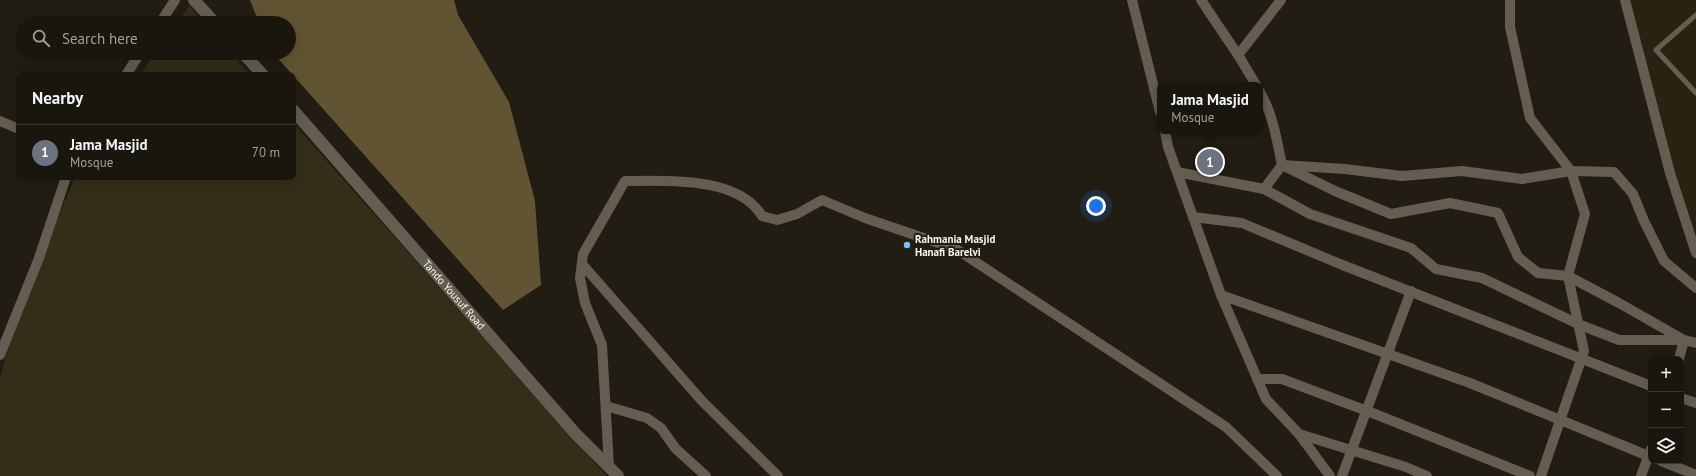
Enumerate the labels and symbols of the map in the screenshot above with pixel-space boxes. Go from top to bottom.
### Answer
pin: 1 [1197,147,1223,177]
your location [1086,196,1106,216]
place label: Rahmania Masjid Hanafi Barelvi [915,232,995,259]
marker: Rahmania Masjid Hanafi Barelvi [902,240,912,250]
street label: Tando Yousuf Road [420,257,488,332]

